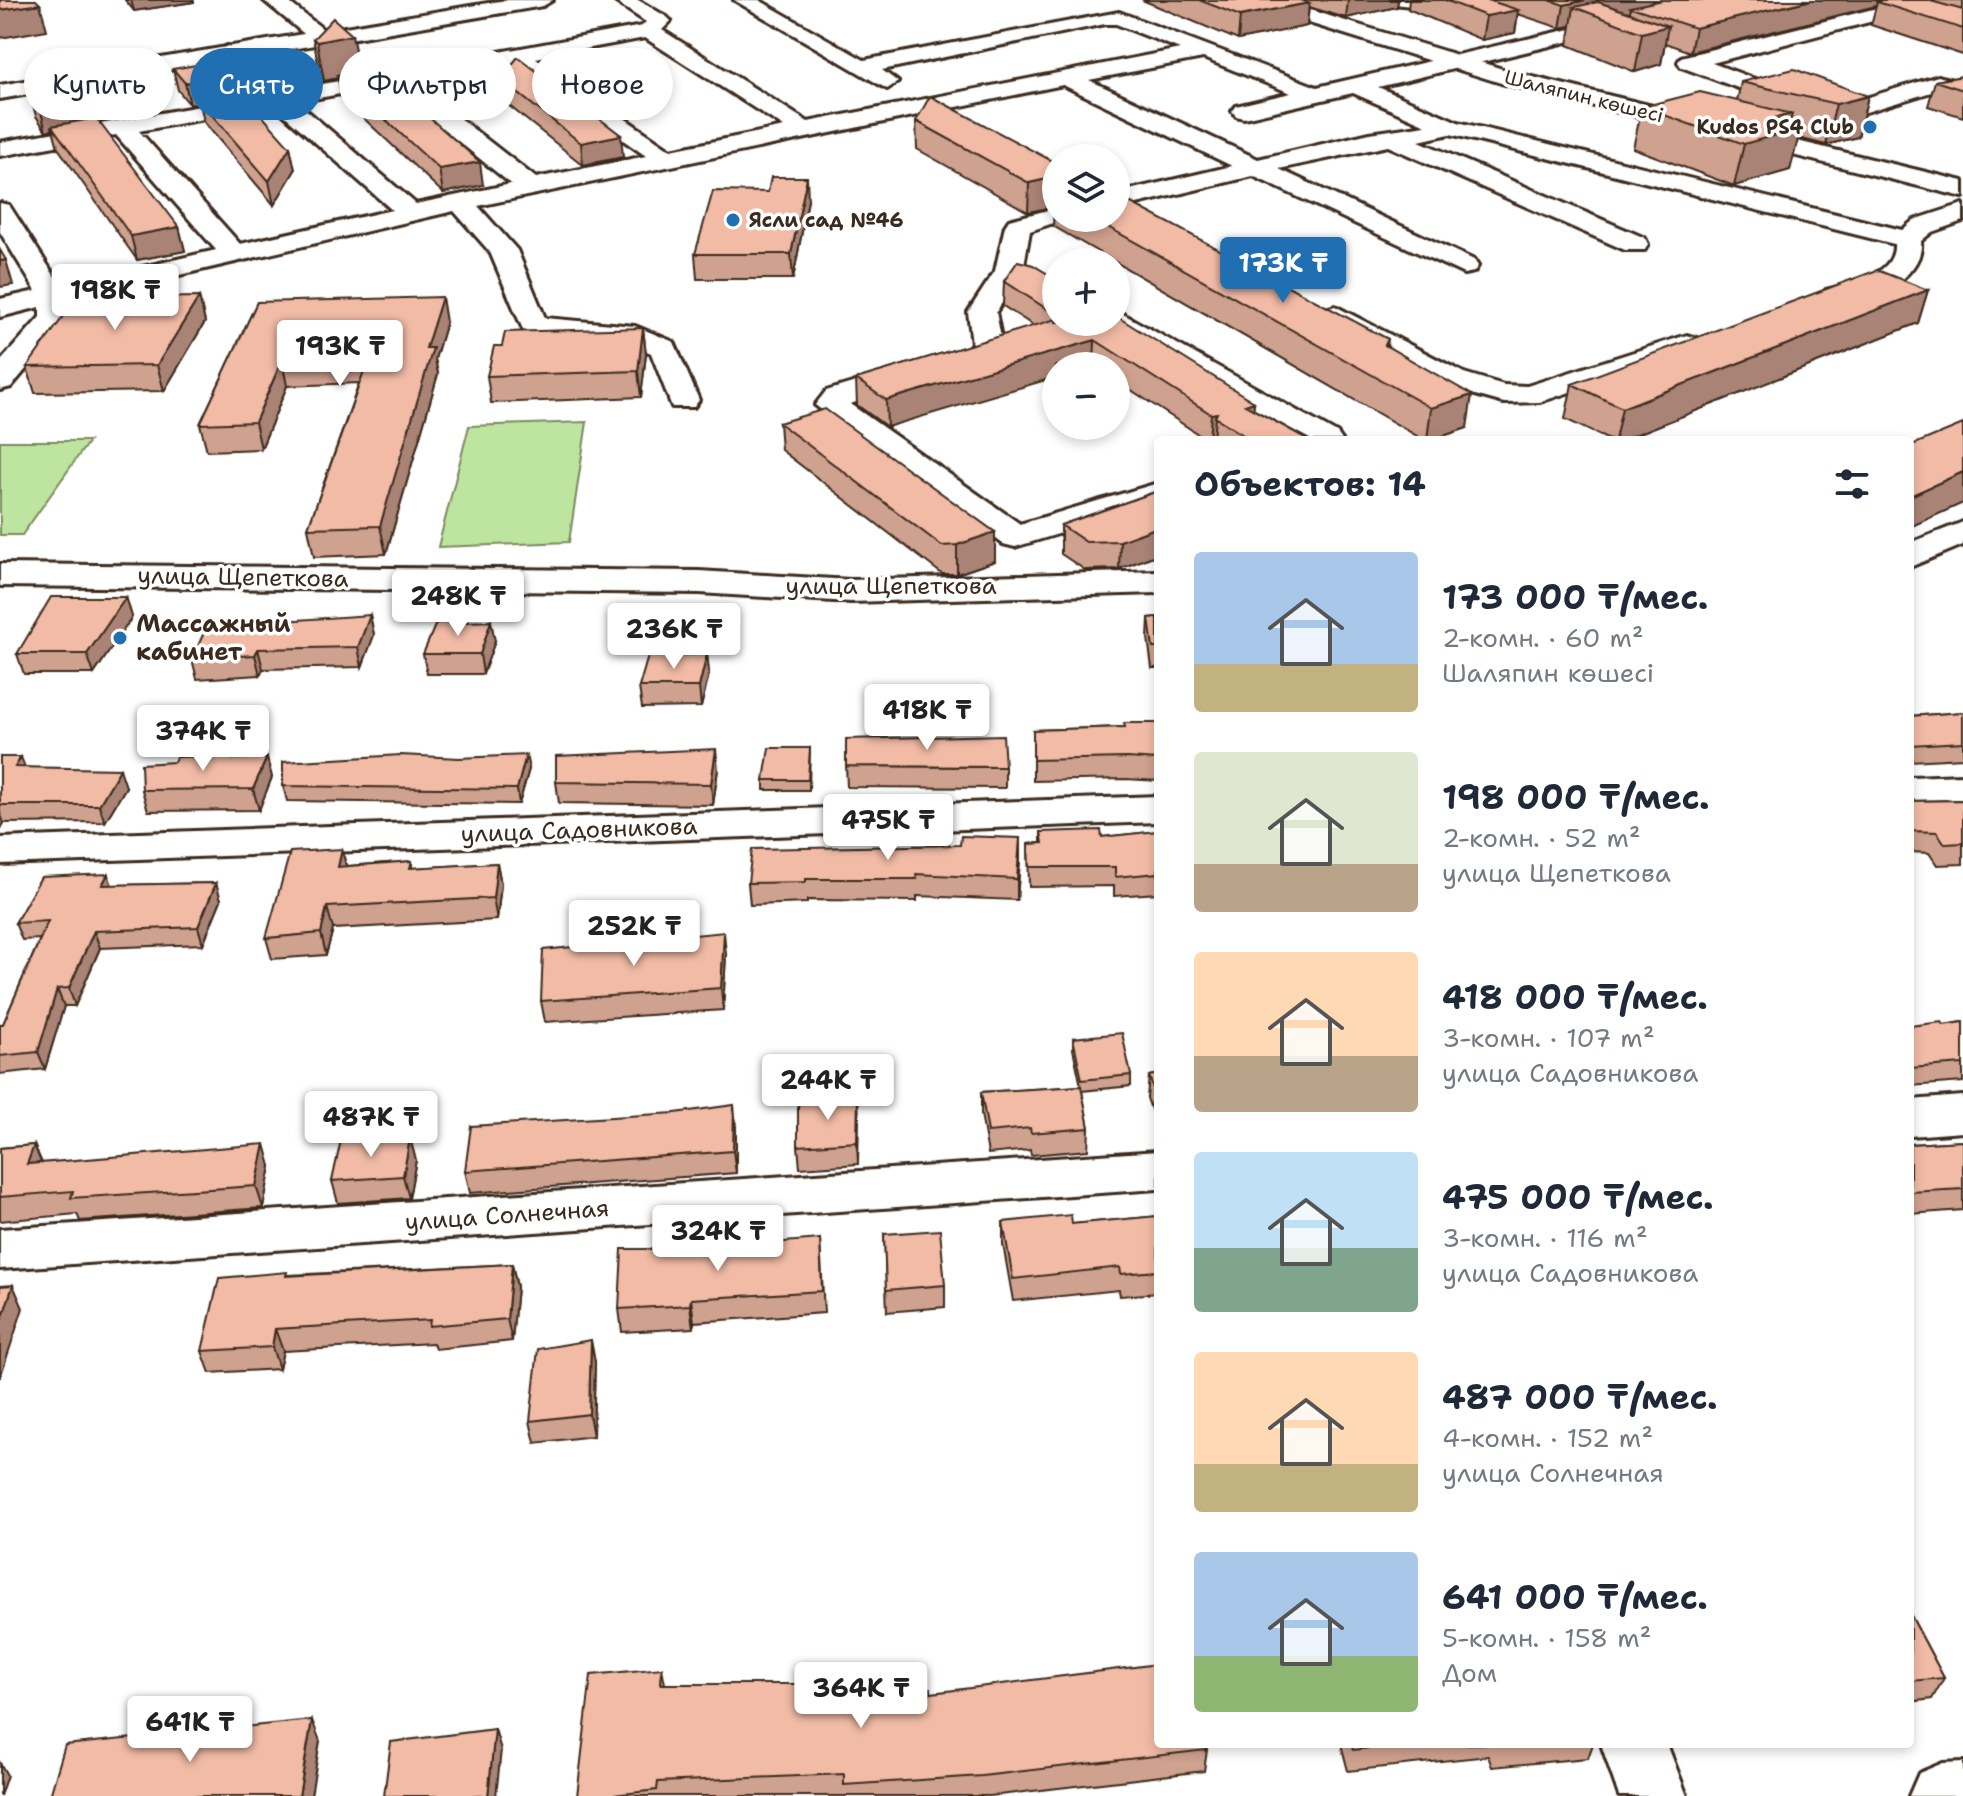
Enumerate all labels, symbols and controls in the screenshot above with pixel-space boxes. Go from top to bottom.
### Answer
chip: Купить [24,48,174,120]
chip: Снять [190,48,323,120]
chip: Фильтры [339,48,516,120]
chip: Новое [532,48,673,120]
street label: Шаляпин көшесі [1502,64,1666,128]
place label: Kudos PS4 Club [1696,114,1854,140]
marker: Kudos PS4 Club [1861,118,1879,136]
map controls [1042,144,1130,440]
button: layers [1042,144,1130,232]
place label: Ясли сад №46 [749,207,903,233]
marker: Ясли сад №46 [724,211,742,229]
pin: 173K ₸ [1218,237,1348,305]
text: 173K ₸ [1238,245,1328,280]
button: + [1042,248,1130,336]
pin: 198K ₸ [50,264,180,332]
text: 198K ₸ [70,272,160,307]
pin: 193K ₸ [275,320,405,388]
text: 193K ₸ [295,328,385,363]
button: − [1042,352,1130,440]
text: Объектов: 14 [1194,461,1426,507]
icon: filters [1830,462,1874,506]
street label: улица Щепеткова [137,559,349,595]
pin: 248K ₸ [393,570,523,638]
street label: улица Щепеткова [785,570,997,602]
text: 173 000 ₸/мес. [1442,574,1708,620]
text: 248K ₸ [410,578,506,613]
icon: home [1258,584,1354,680]
pin: 236K ₸ [609,603,739,671]
place label: Массажный кабинет [136,608,291,668]
text: 236K ₸ [625,611,723,646]
text: 2-комн. · 60 m² [1442,620,1644,655]
marker: Массажный кабинет [111,629,129,647]
text: Шаляпин көшесі [1442,655,1654,690]
pin: 418K ₸ [862,684,992,752]
text: 418K ₸ [882,692,972,727]
pin: 374K ₸ [138,705,268,773]
text: 374K ₸ [155,713,251,748]
text: 198 000 ₸/мес. [1442,774,1710,820]
icon: home [1258,784,1354,880]
pin: 475K ₸ [823,794,953,862]
text: 475K ₸ [841,802,935,837]
street label: улица Садовникова [460,810,698,850]
text: 2-комн. · 52 m² [1442,820,1641,855]
text: улица Щепеткова [1442,855,1671,890]
pin: 252K ₸ [569,900,699,968]
text: 252K ₸ [587,908,681,943]
text: 418 000 ₸/мес. [1442,974,1708,1020]
icon: home [1258,984,1354,1080]
text: 3-комн. · 107 m² [1442,1020,1655,1055]
pin: 244K ₸ [763,1054,893,1122]
text: улица Садовникова [1442,1055,1698,1090]
text: 244K ₸ [780,1062,876,1097]
pin: 487K ₸ [306,1091,436,1159]
text: 487K ₸ [323,1099,419,1134]
text: 475 000 ₸/мес. [1442,1174,1714,1220]
icon: home [1258,1184,1354,1280]
street label: улица Солнечная [404,1192,610,1238]
pin: 324K ₸ [653,1205,783,1273]
text: 324K ₸ [670,1213,766,1248]
text: 3-комн. · 116 m² [1442,1220,1648,1255]
text: улица Садовникова [1442,1255,1698,1290]
text: 487 000 ₸/мес. [1442,1374,1718,1420]
icon: home [1258,1384,1354,1480]
text: 4-комн. · 152 m² [1442,1420,1653,1455]
text: улица Солнечная [1442,1455,1664,1490]
text: 641 000 ₸/мес. [1442,1574,1708,1620]
icon: home [1258,1584,1354,1680]
text: 5-комн. · 158 m² [1442,1620,1652,1655]
text: Дом [1442,1655,1497,1690]
pin: 364K ₸ [796,1662,926,1730]
text: 364K ₸ [812,1670,910,1705]
pin: 641K ₸ [125,1696,255,1764]
text: 641K ₸ [145,1704,235,1739]

